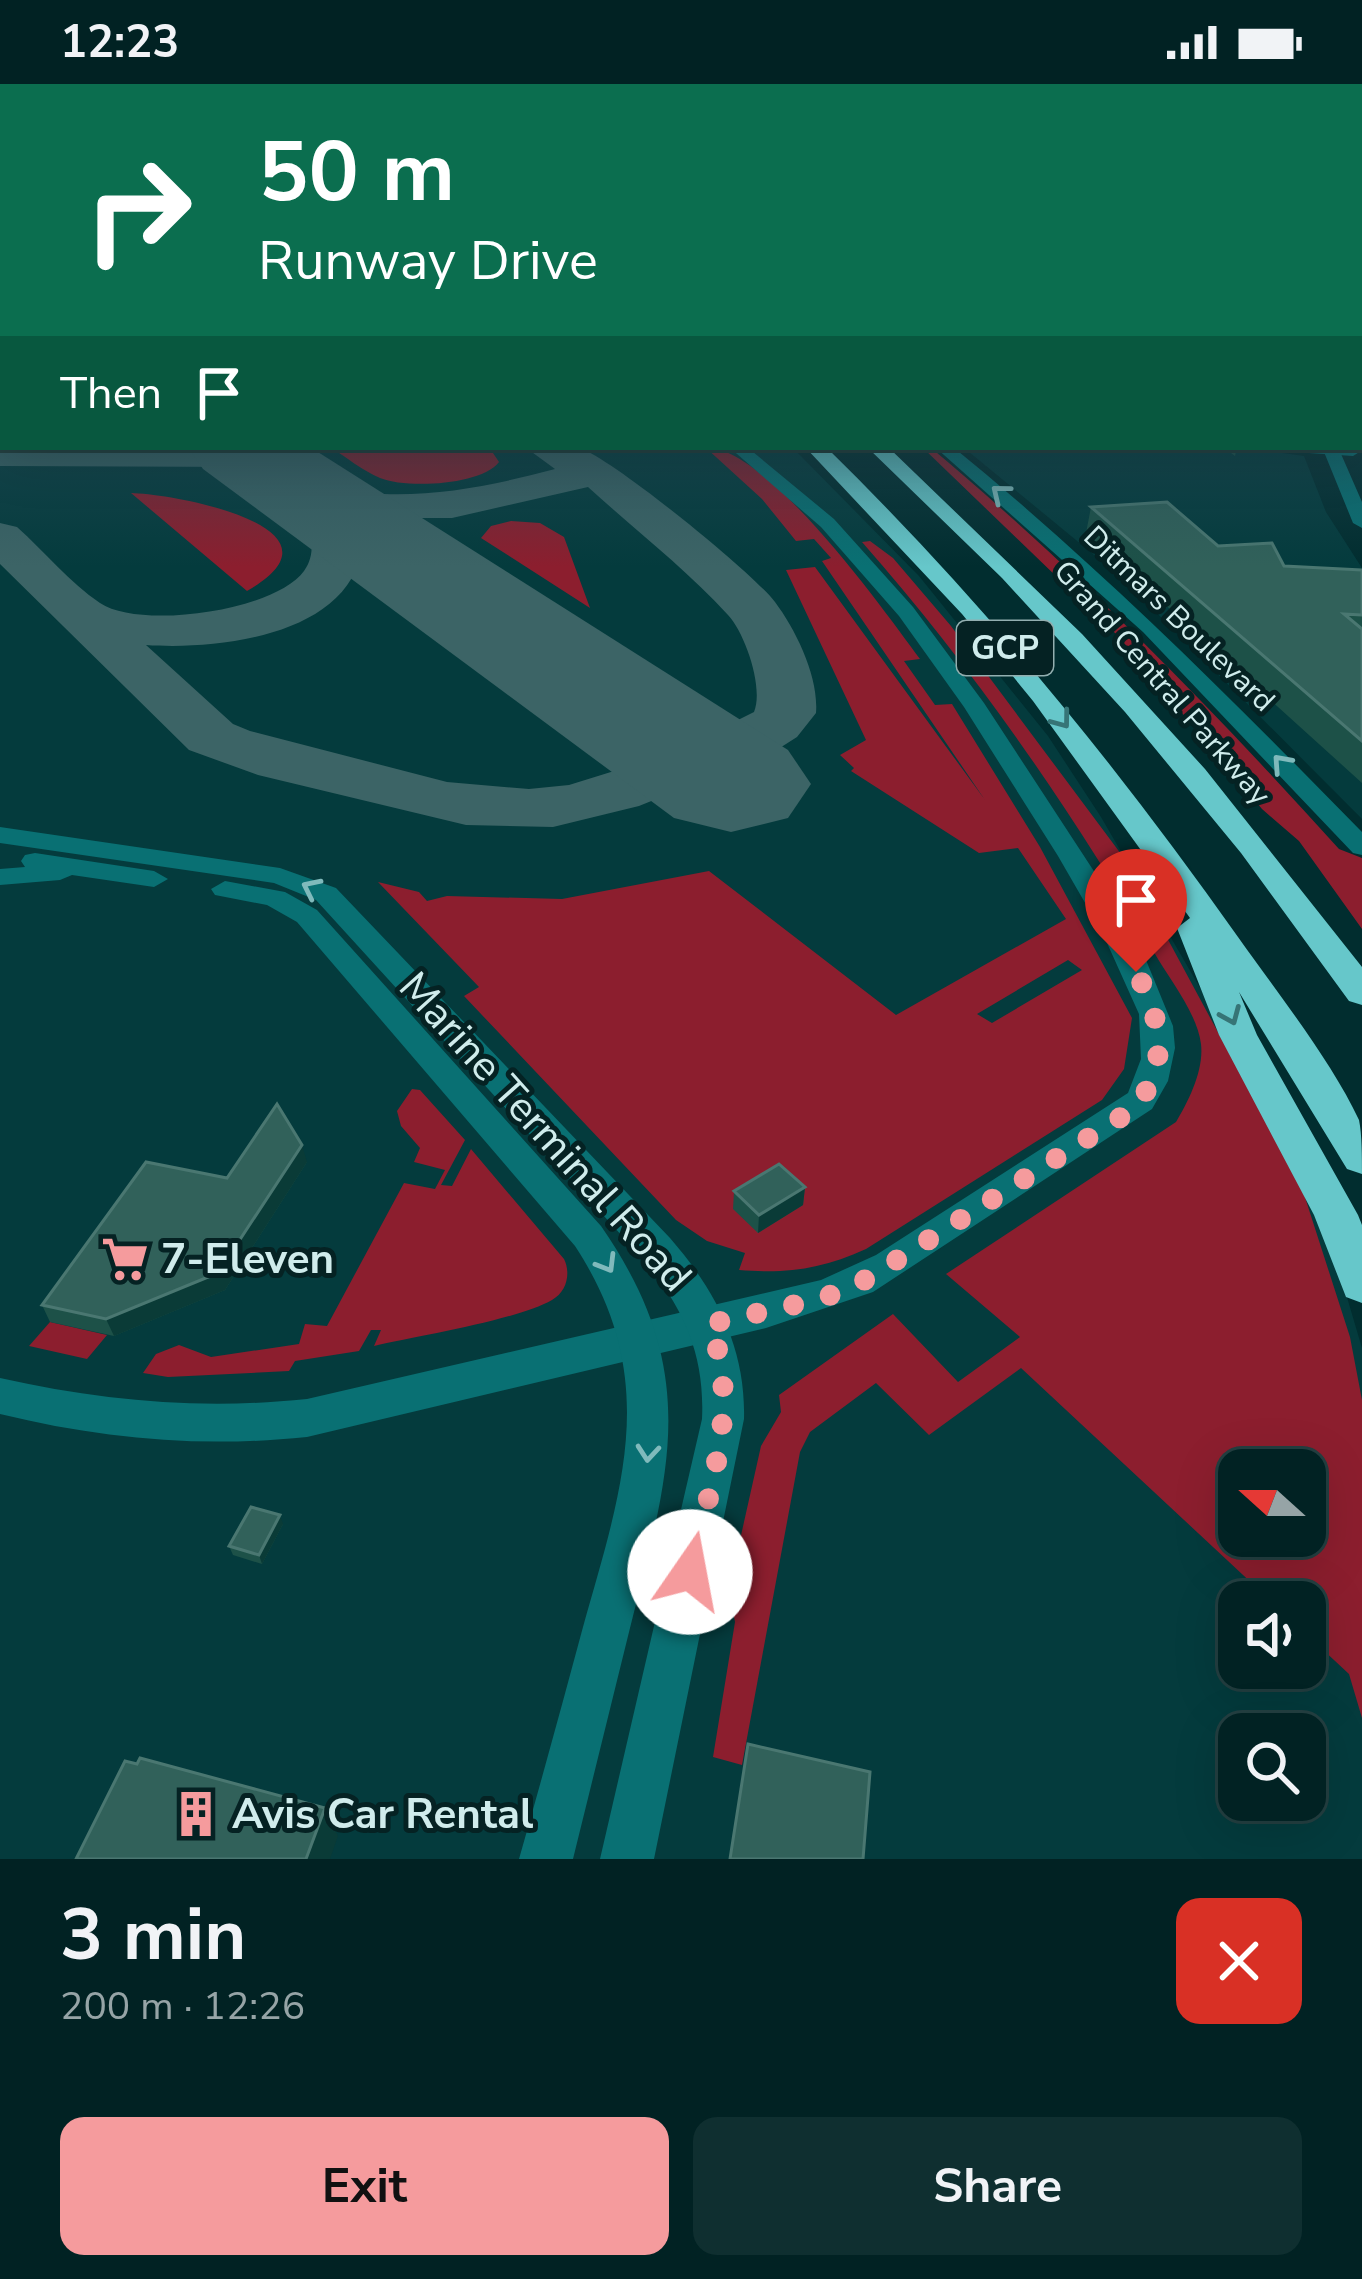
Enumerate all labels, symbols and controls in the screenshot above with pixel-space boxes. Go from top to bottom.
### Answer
text: 12:23 [60,12,179,73]
text: 50 m [258,115,455,230]
icon: right [60,132,216,288]
text: Runway Drive [258,224,598,298]
icon: arrive [186,360,252,426]
text: Then [60,363,162,424]
one-way arrow [992,486,1014,507]
street label: Ditmars Boulevard [1074,517,1284,721]
street label: Grand Central Parkway [1044,552,1280,815]
road number: GCP [957,621,1053,675]
one-way arrow [1048,706,1069,728]
one-way arrow [1274,755,1295,777]
pin [1085,849,1187,972]
icon: arrive [1103,867,1169,933]
one-way arrow [302,880,324,903]
street label: Marine Terminal Road [386,960,704,1304]
one-way arrow [1217,1005,1241,1026]
place label: 7-Eleven [161,1231,334,1288]
supermarket icon: 7-Eleven [100,1234,150,1284]
one-way arrow [592,1251,615,1273]
one-way arrow [636,1444,661,1463]
north arrow [1218,1449,1326,1557]
map controls [1218,1449,1326,1821]
position arrow [627,1509,753,1635]
button: sound [1218,1581,1326,1689]
button: search [1218,1713,1326,1821]
place label: Avis Car Rental [232,1786,533,1843]
building icon: Avis Car Rental [171,1789,221,1839]
text: 3 min [60,1886,246,1984]
button: close [1176,1898,1302,2024]
text: 200 m · 12:26 [60,1980,305,2033]
button: Exit [60,2117,669,2255]
button: Share [693,2117,1302,2255]

